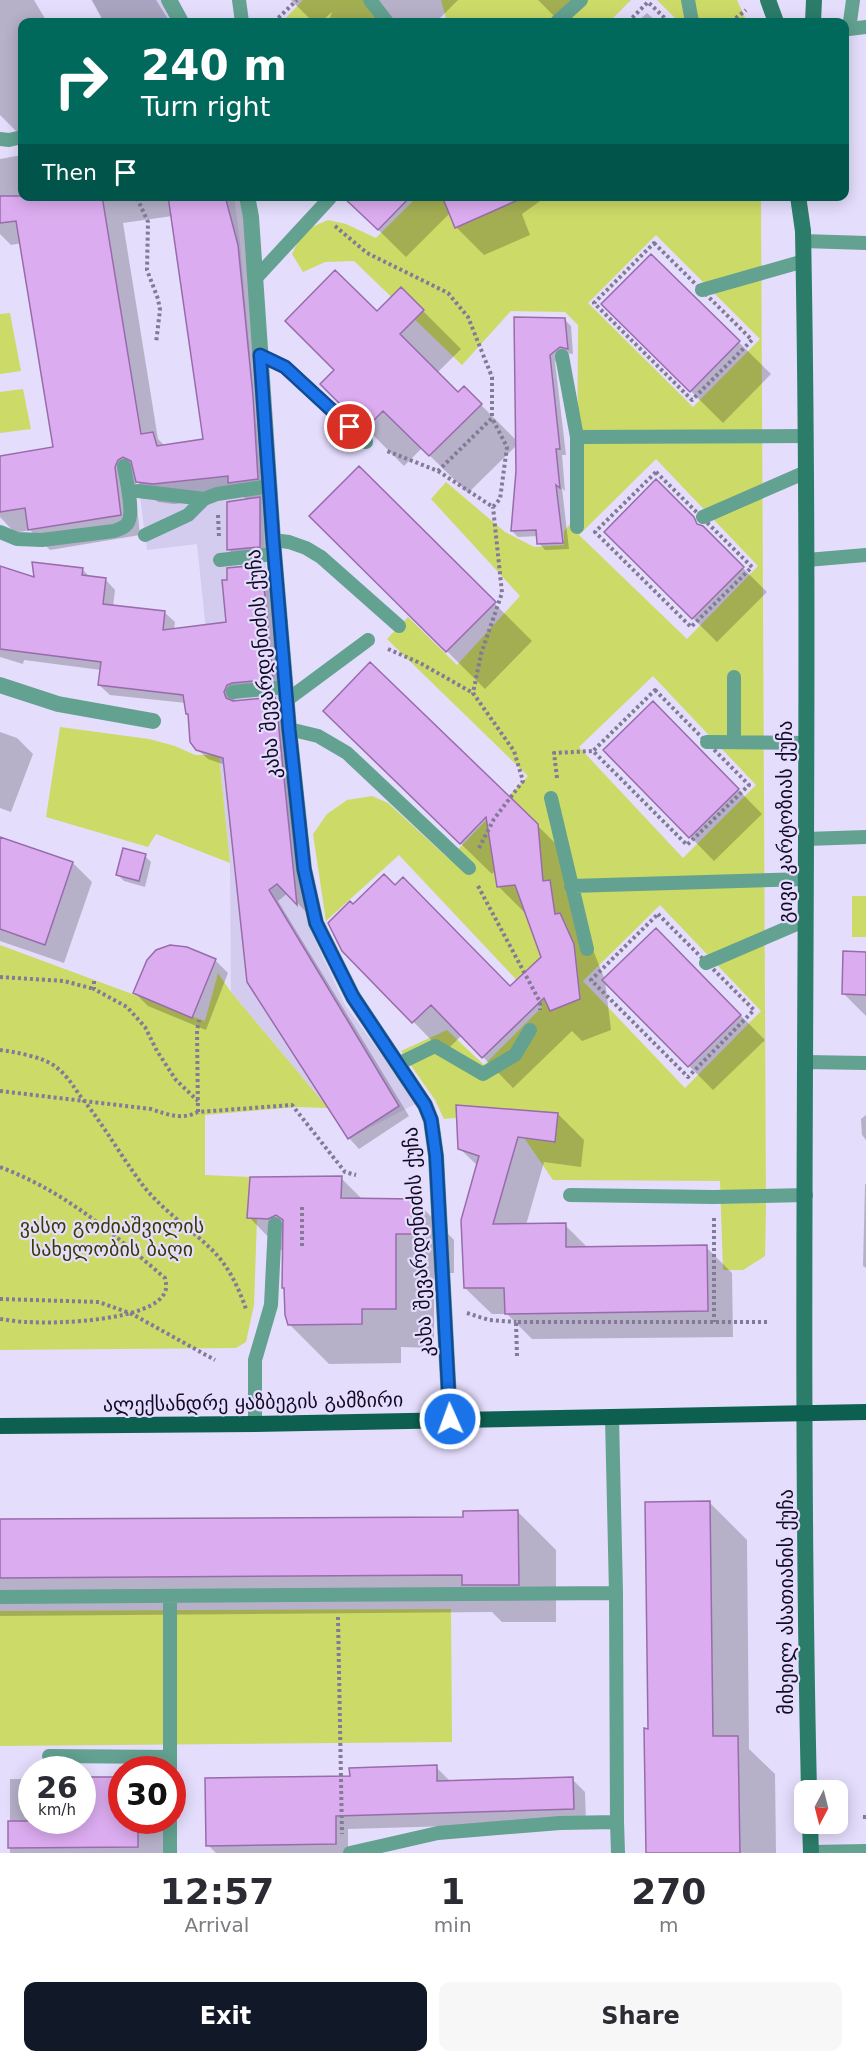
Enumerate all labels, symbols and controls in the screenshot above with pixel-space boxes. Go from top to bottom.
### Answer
text: 240 m [141,41,287,90]
icon: right [42,42,120,120]
text: Turn right [141,91,270,122]
icon: arrive [109,156,142,189]
text: Then [42,160,97,185]
pin [324,401,375,452]
icon: arrive [333,410,366,443]
street label: კახა შევარდენიძის ქუჩა [241,548,285,780]
street label: გივი კარტოზიას ქუჩა [773,721,797,923]
street label: კახა შევარდენიძის ქუჩა [398,1126,438,1358]
park label: ვასო გოძიაშვილის სახელობის ბაღი [20,1214,204,1261]
street label: ალექსანდრე ყაზბეგის გამზირი [103,1387,403,1417]
position arrow [418,1387,482,1451]
street label: მიხეილ ასათიანის ქუჩა [774,1489,798,1715]
speed limit sign: 30 [108,1756,186,1834]
text: 26 [36,1770,78,1805]
north arrow [794,1780,848,1834]
map controls [794,1780,848,1834]
text: km/h [38,1801,76,1819]
text: 12:57 [160,1871,274,1912]
text: 1 [440,1871,465,1912]
text: 270 [631,1871,706,1912]
text: Arrival [184,1913,249,1937]
text: min [434,1913,472,1937]
text: m [659,1913,679,1937]
button: Exit [24,1982,427,2051]
button: Share [439,1982,842,2051]

